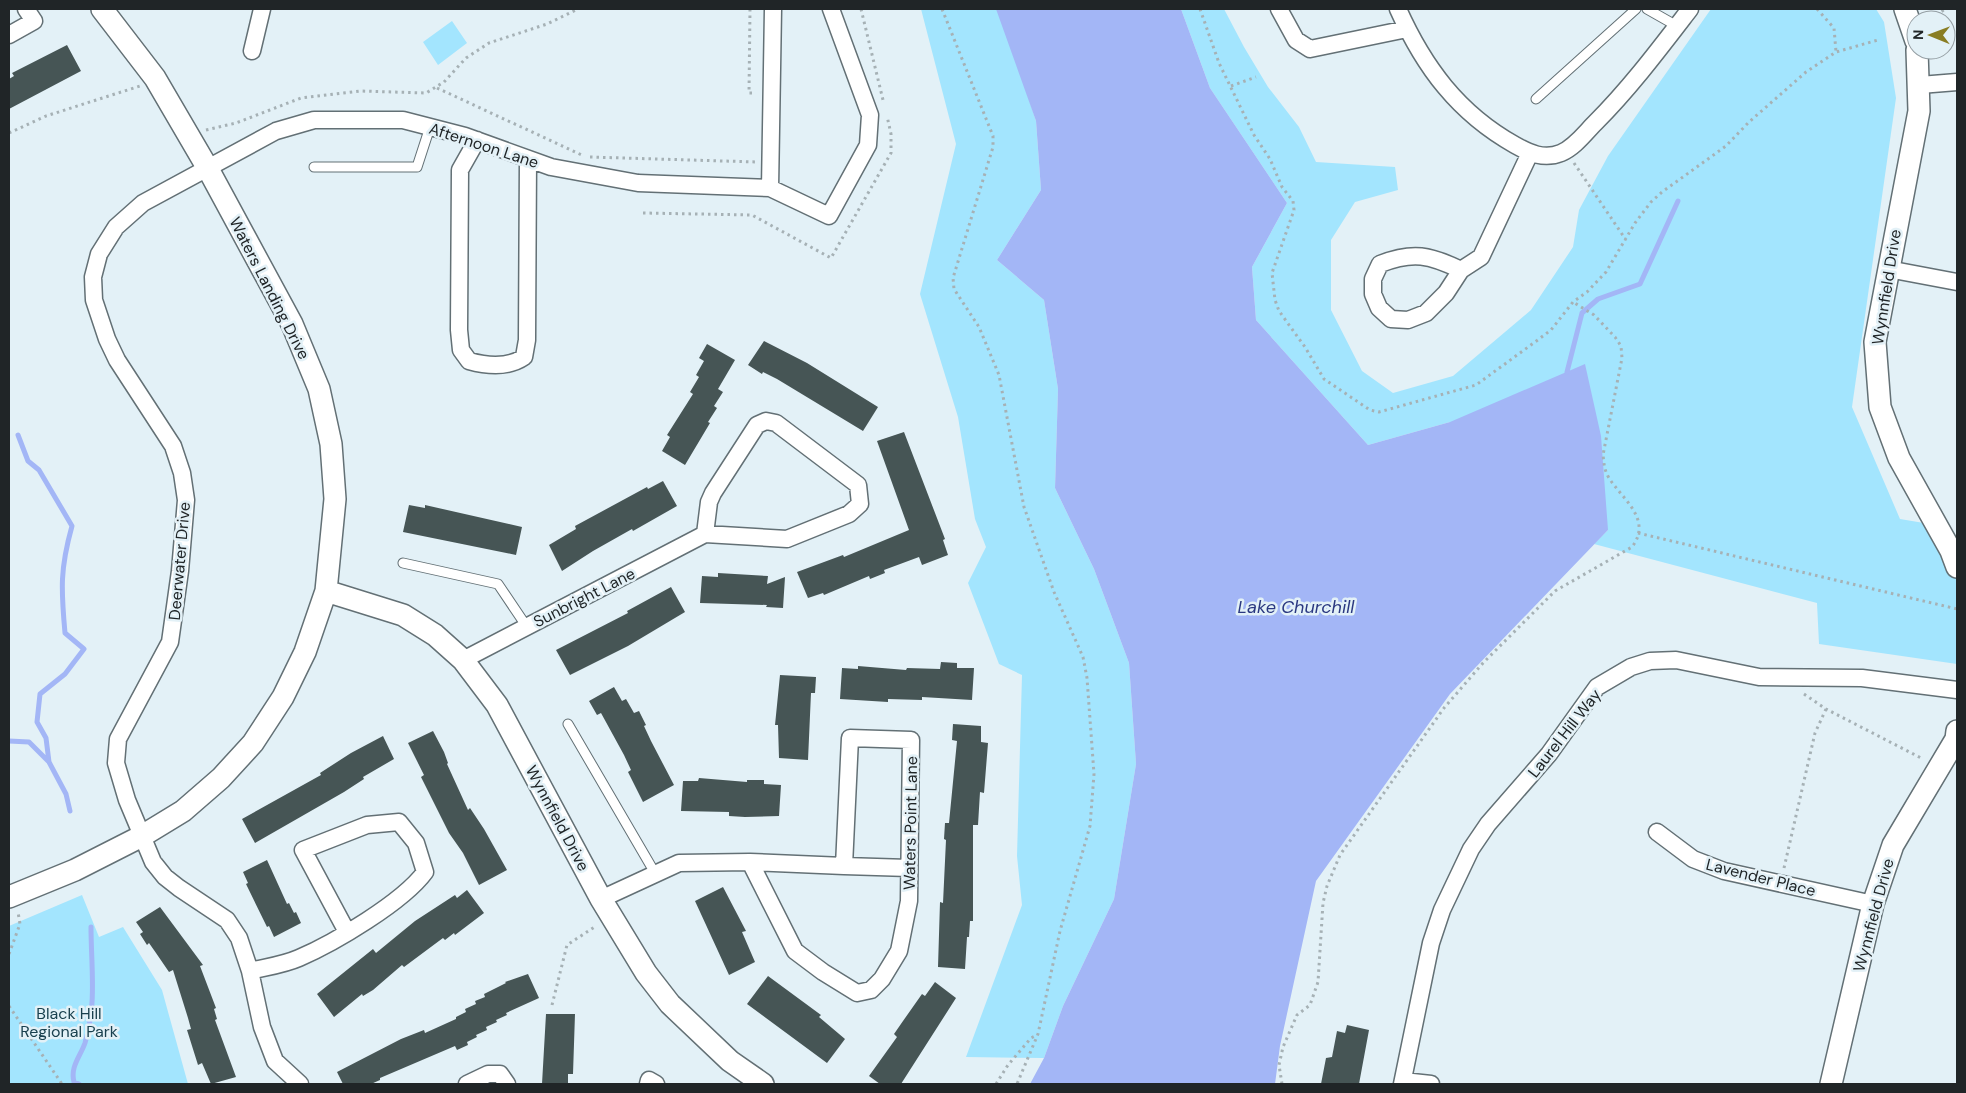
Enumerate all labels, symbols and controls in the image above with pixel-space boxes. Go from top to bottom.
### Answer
north arrow [1906,10,1956,60]
text: N [1909,30,1927,40]
street label: Afternoon Lane [426,118,541,173]
street label: Waters Landing Drive [225,214,315,363]
street label: Wynnfield Drive [1867,228,1906,346]
street label: Deerwater Drive [164,501,195,621]
street label: Sunbright Lane [530,563,639,632]
water label: Lake Churchill [1238,595,1355,619]
street label: Laurel Hill Way [1523,685,1606,782]
street label: Waters Point Lane [899,756,922,890]
street label: Wynnfield Drive [521,762,594,875]
street label: Lavender Place [1704,854,1818,901]
street label: Wynnfield Drive [1848,856,1899,974]
park label: Black Hill Regional Park [20,1003,118,1042]

